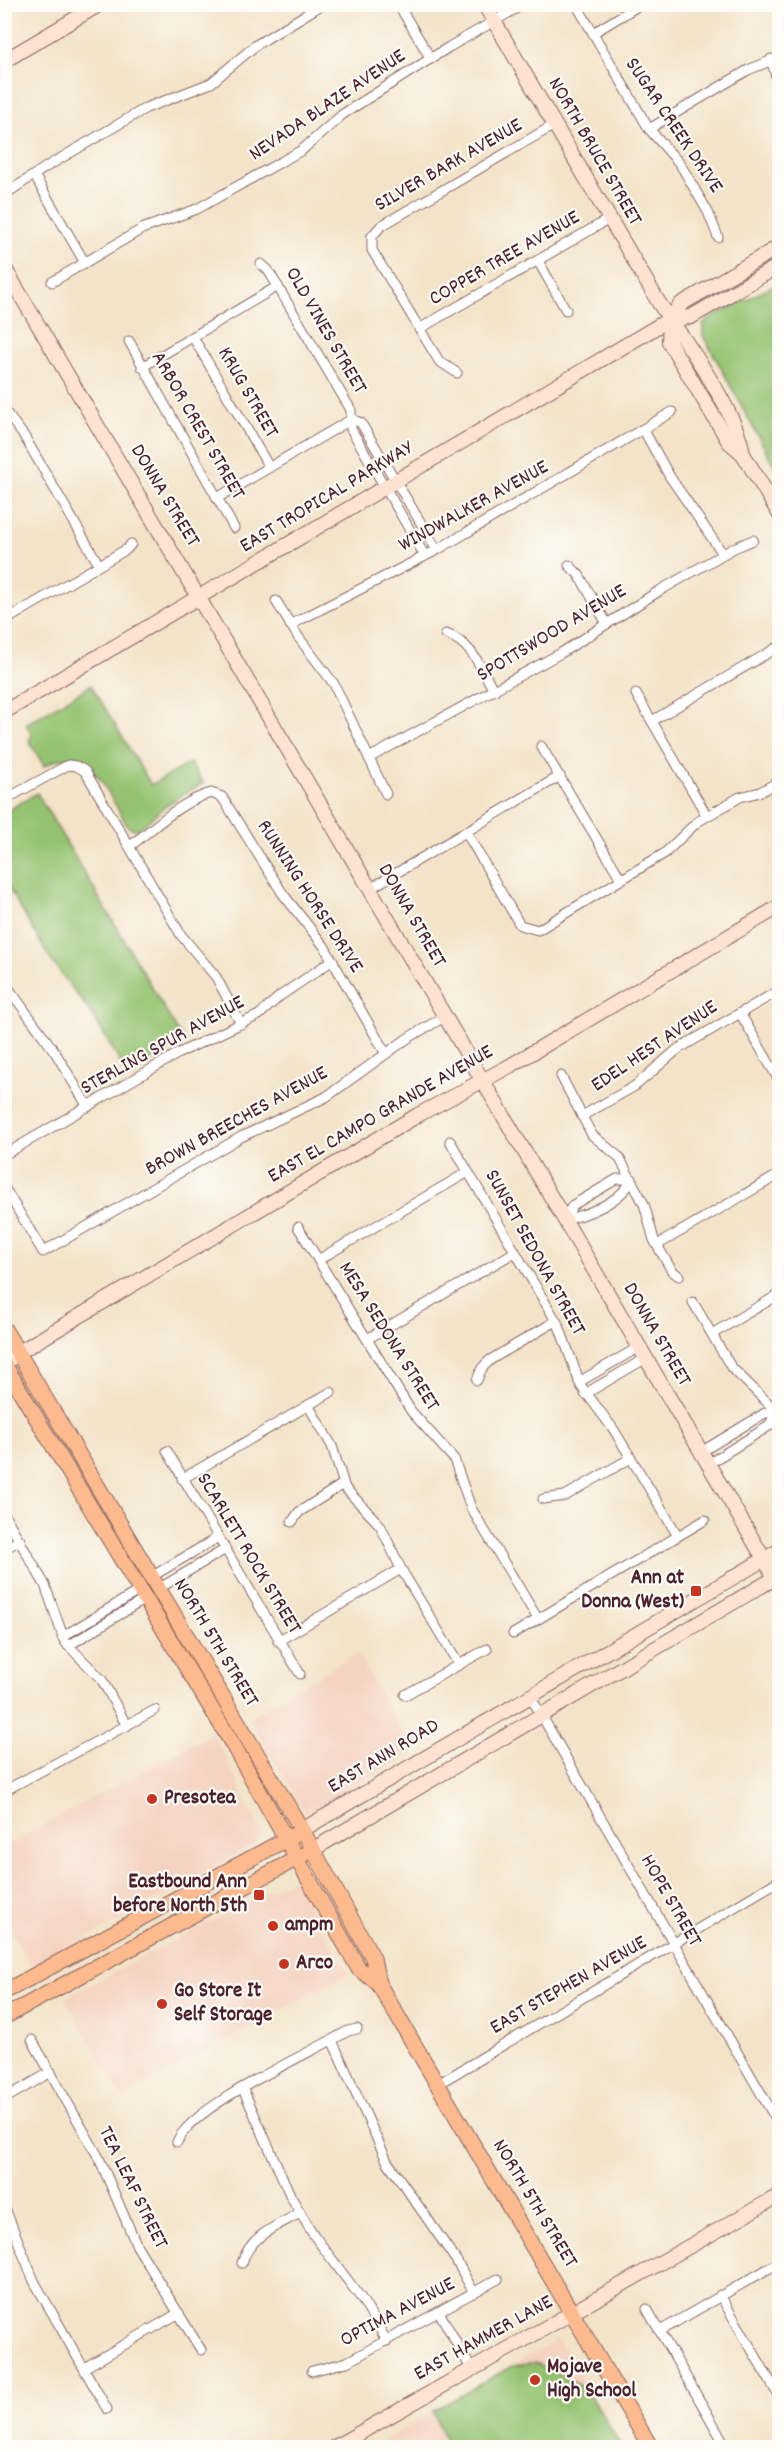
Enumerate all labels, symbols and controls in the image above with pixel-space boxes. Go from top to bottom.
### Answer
street label: NEVADA BLAZE AVENUE [244,42,413,170]
street label: SUGAR CREEK DRIVE [616,52,730,200]
street label: NORTH BRUCE STREET [539,72,649,232]
street label: SILVER BARK AVENUE [369,111,529,221]
street label: COPPER TREE AVENUE [424,203,586,314]
street label: OLD VINES STREET [276,262,374,401]
street label: KRUG STREET [209,342,285,445]
street label: ARBOR CREST STREET [142,346,252,506]
street label: EAST TROPICAL PARKWAY [235,434,421,562]
street label: DONNA STREET [121,439,207,554]
street label: WINDWALKER AVENUE [394,453,555,561]
street label: SPOTTSWOOD AVENUE [471,577,633,691]
street label: RUNNING HORSE DRIVE [248,815,370,980]
street label: DONNA STREET [369,859,453,974]
street label: STERLING SPUR AVENUE [76,988,251,1104]
street label: EDEL HEST AVENUE [586,993,725,1101]
street label: EAST EL CAMPO GRANDE AVENUE [263,1038,500,1192]
street label: BROWN BREECHES AVENUE [140,1059,334,1185]
street label: SUNSET SEDONA STREET [476,1165,592,1342]
street label: MESA SEDONA STREET [330,1257,446,1418]
street label: DONNA STREET [614,1278,698,1393]
street label: SCARLETT ROCK STREET [188,1468,308,1641]
place label: Ann at Donna (West) [581,1564,684,1618]
street label: NORTH 5TH STREET [165,1573,266,1714]
marker: Ann at Donna (West) [689,1584,703,1598]
street label: EAST ANN ROAD [323,1712,445,1802]
place label: Presotea [164,1784,237,1814]
marker: Presotea [145,1792,159,1806]
street label: HOPE STREET [631,1849,709,1953]
place label: Eastbound Ann before North 5th [113,1868,247,1922]
marker: Eastbound Ann before North 5th [252,1888,266,1902]
place label: ampm [285,1911,333,1941]
marker: ampm [266,1919,280,1933]
street label: EAST STEPHEN AVENUE [485,1929,653,2043]
place label: Arco [296,1949,333,1979]
marker: Arco [277,1957,291,1971]
place label: Go Store It Self Storage [174,1977,272,2031]
marker: Go Store It Self Storage [155,1997,169,2011]
street label: TEA LEAF STREET [89,2122,175,2255]
street label: NORTH 5TH STREET [484,2134,585,2275]
street label: OPTIMA AVENUE [335,2270,461,2356]
street label: EAST HAMMER LANE [409,2288,559,2390]
place label: Mojave High School [547,2353,637,2407]
marker: Mojave High School [528,2373,542,2387]

